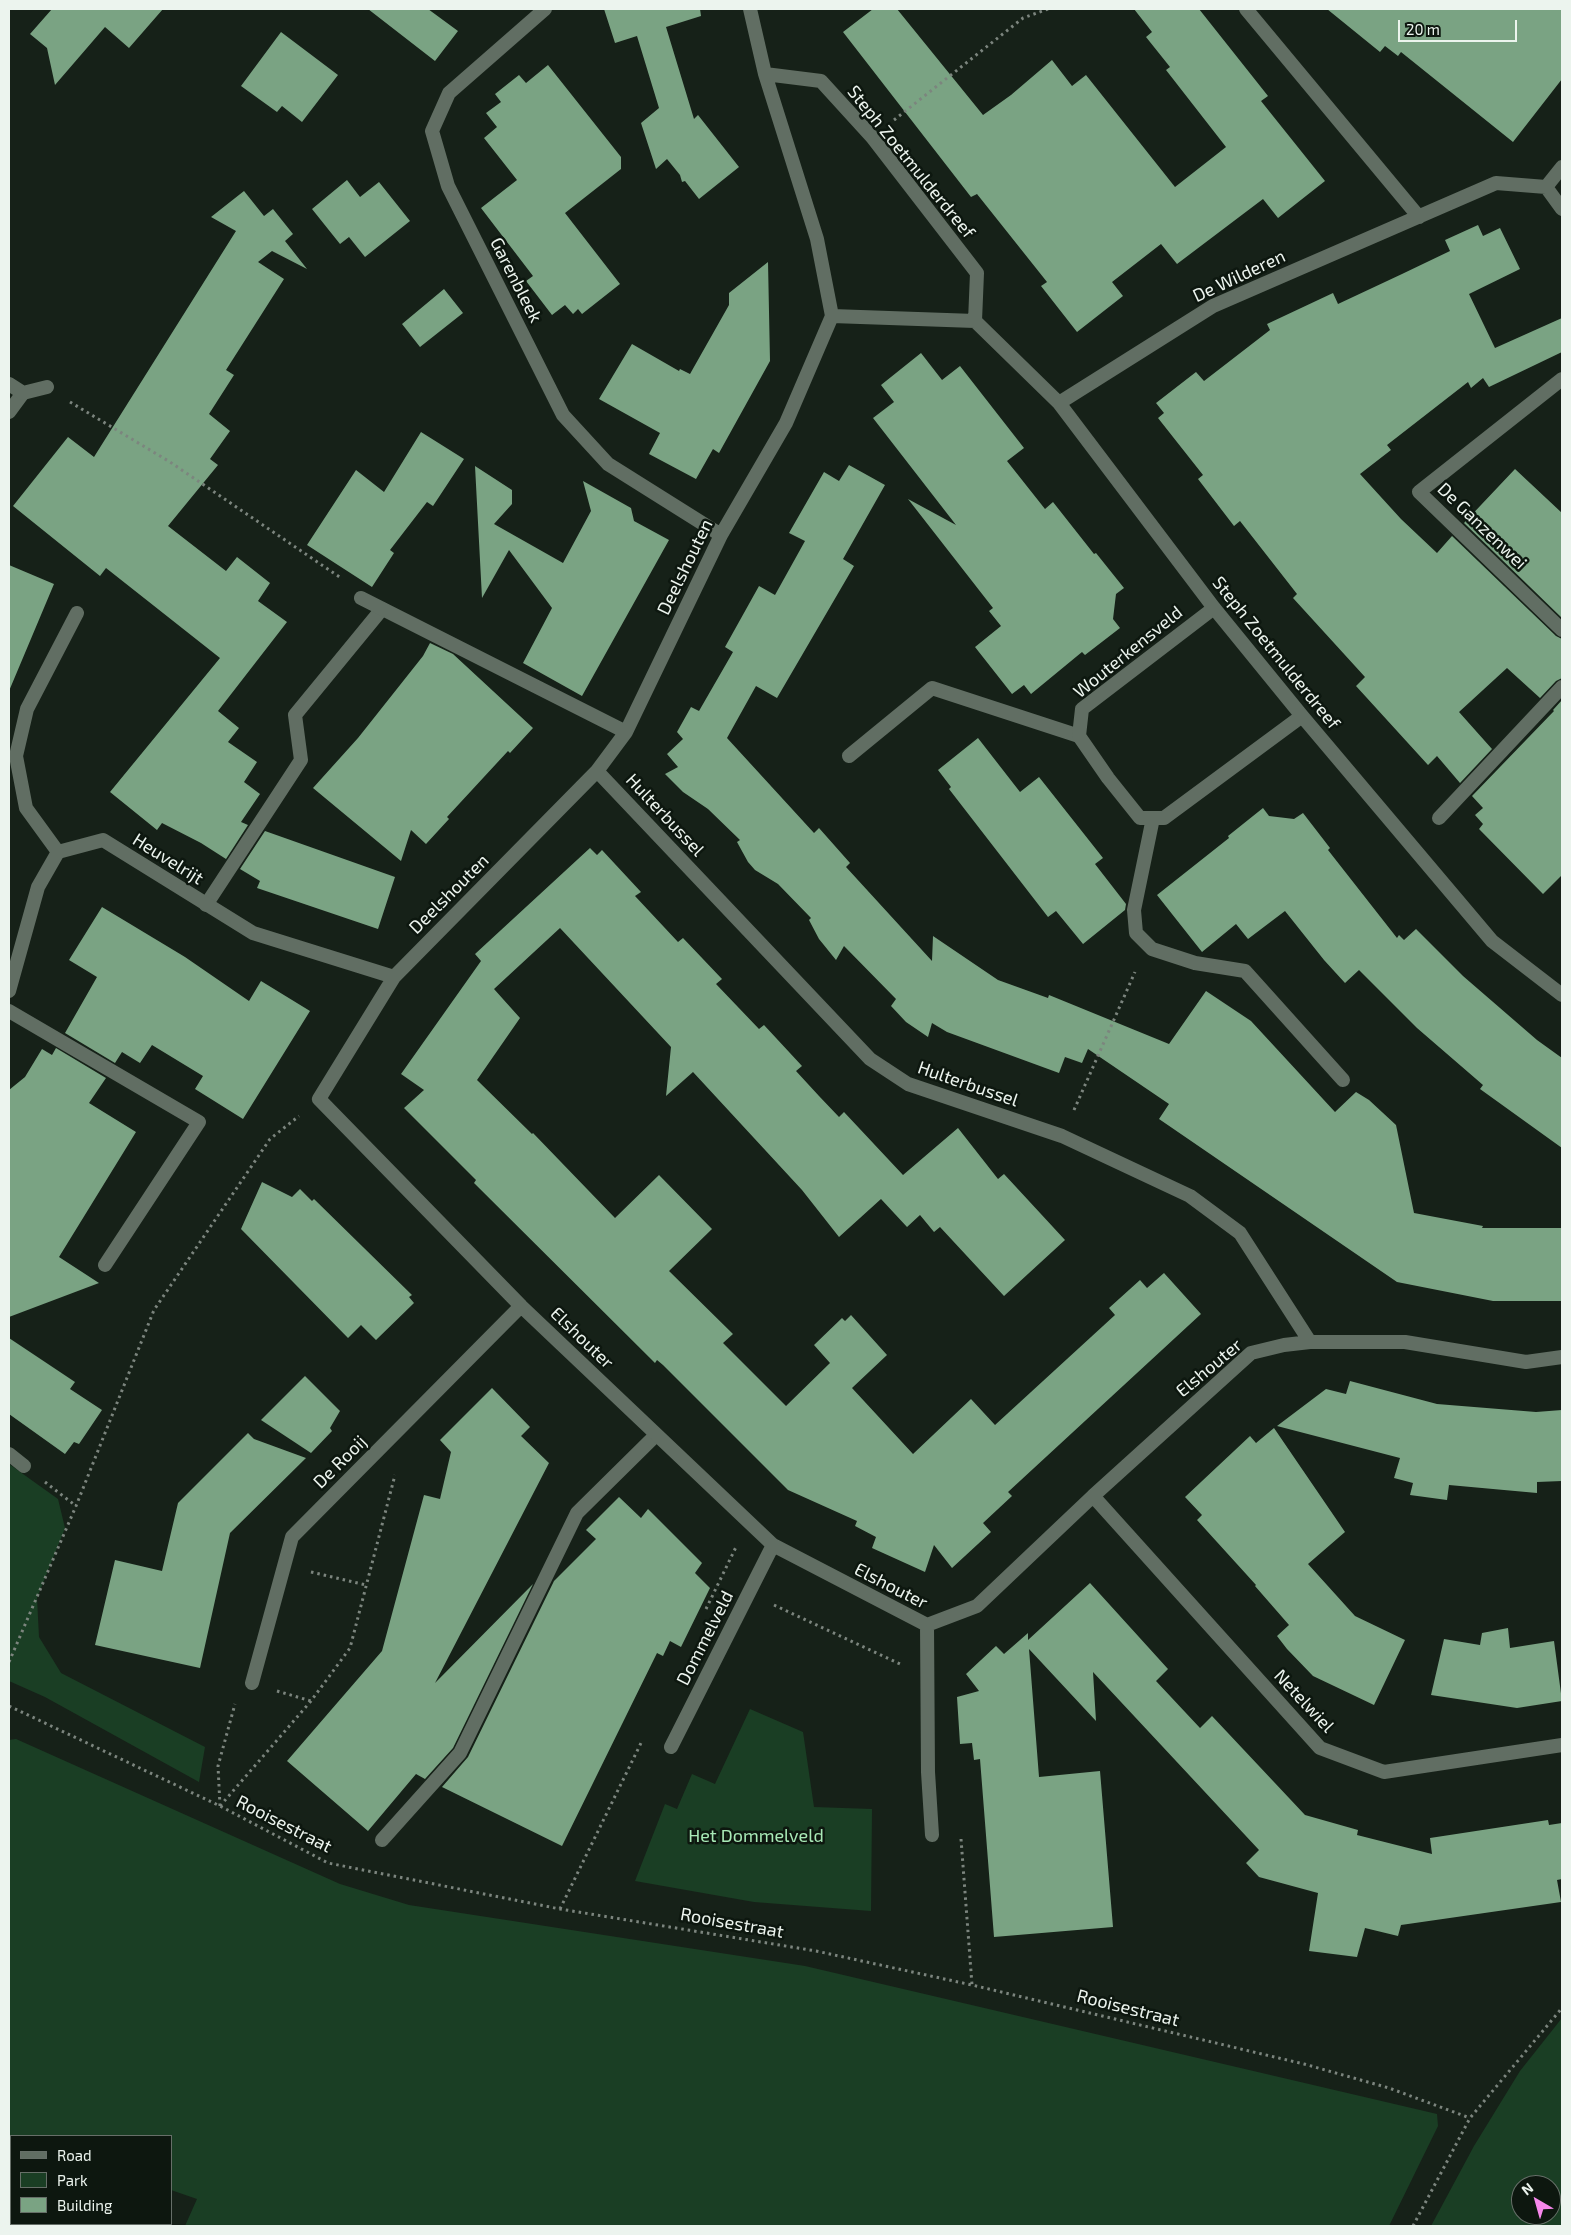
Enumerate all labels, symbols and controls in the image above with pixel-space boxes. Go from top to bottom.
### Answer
scale bar [1401,10,1520,42]
text: 20 m [1406,20,1440,38]
street label: Steph Zoetmulderdreef [843,81,979,243]
street label: Garenbleek [485,234,547,326]
street label: De Wilderen [1189,245,1289,307]
street label: De Ganzenwei [1433,478,1531,574]
street label: Deelshouten [653,516,717,618]
street label: Steph Zoetmulderdreef [1208,572,1344,734]
street label: Wouterkensveld [1069,601,1187,703]
street label: Hulterbussel [621,769,709,861]
street label: Heuvelrijt [129,829,207,889]
street label: Deelshouten [405,850,493,938]
street label: Hulterbussel [915,1057,1021,1111]
street label: Elshouter [546,1303,618,1373]
street label: Elshouter [1172,1334,1246,1402]
street label: De Rooij [309,1431,371,1493]
street label: Elshouter [851,1558,931,1614]
street label: Dommelveld [672,1587,738,1689]
street label: Netelwiel [1269,1665,1339,1737]
street label: Rooisestraat [232,1791,336,1857]
park label: Het Dommelveld [688,1825,824,1847]
street label: Rooisestraat [679,1903,785,1943]
street label: Rooisestraat [1075,1985,1181,2031]
legend [10,2135,172,2225]
text: Road [57,2146,92,2164]
text: Park [57,2171,88,2189]
north arrow [1511,2175,1561,2225]
text: N [1518,2179,1536,2198]
text: Building [57,2196,112,2214]

